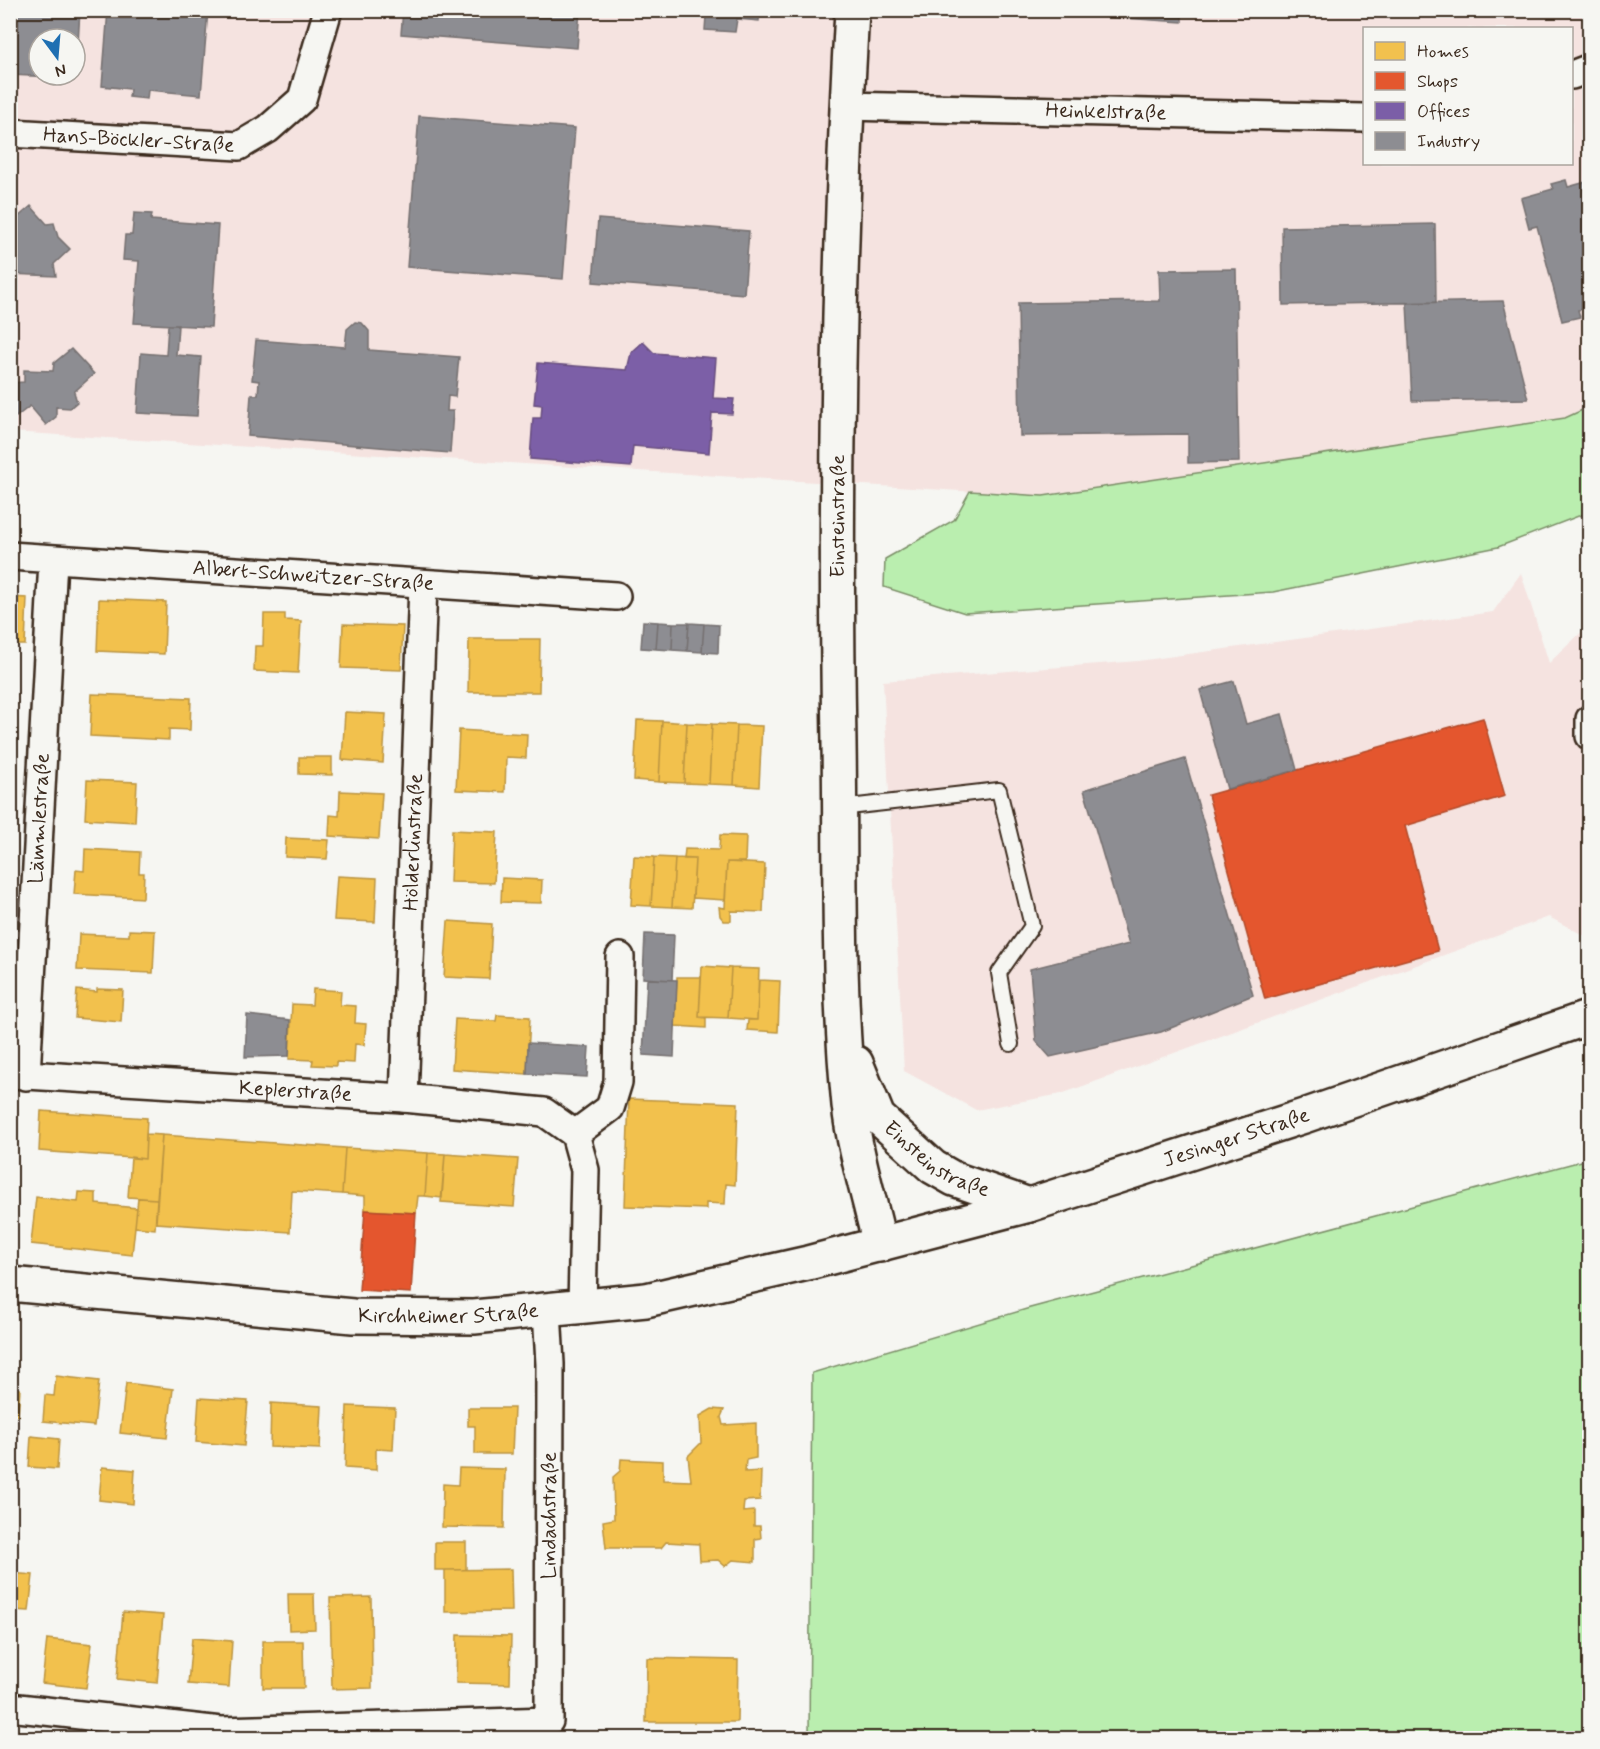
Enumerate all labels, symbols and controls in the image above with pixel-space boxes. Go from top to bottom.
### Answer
north arrow [27,27,87,87]
legend [1363,27,1573,165]
text: Homes [1417,40,1469,64]
text: N [53,58,69,82]
text: Shops [1417,70,1458,94]
street label: Heinkelstraße [1045,97,1167,127]
text: Offices [1417,100,1470,124]
street label: Hans-Böckler-Straße [42,121,235,160]
text: Industry [1417,130,1480,154]
street label: Einsteinstraße [824,454,852,578]
street label: Albert-Schweitzer-Straße [192,554,435,598]
street label: Lämmlestraße [22,752,57,884]
street label: Hölderlinstraße [397,773,430,911]
street label: Keplerstraße [238,1074,353,1109]
street label: Jesinger Straße [1160,1101,1313,1175]
street label: Einsteinstraße [877,1115,993,1204]
street label: Kirchheimer Straße [358,1297,540,1331]
street label: Lindachstraße [535,1452,564,1579]

